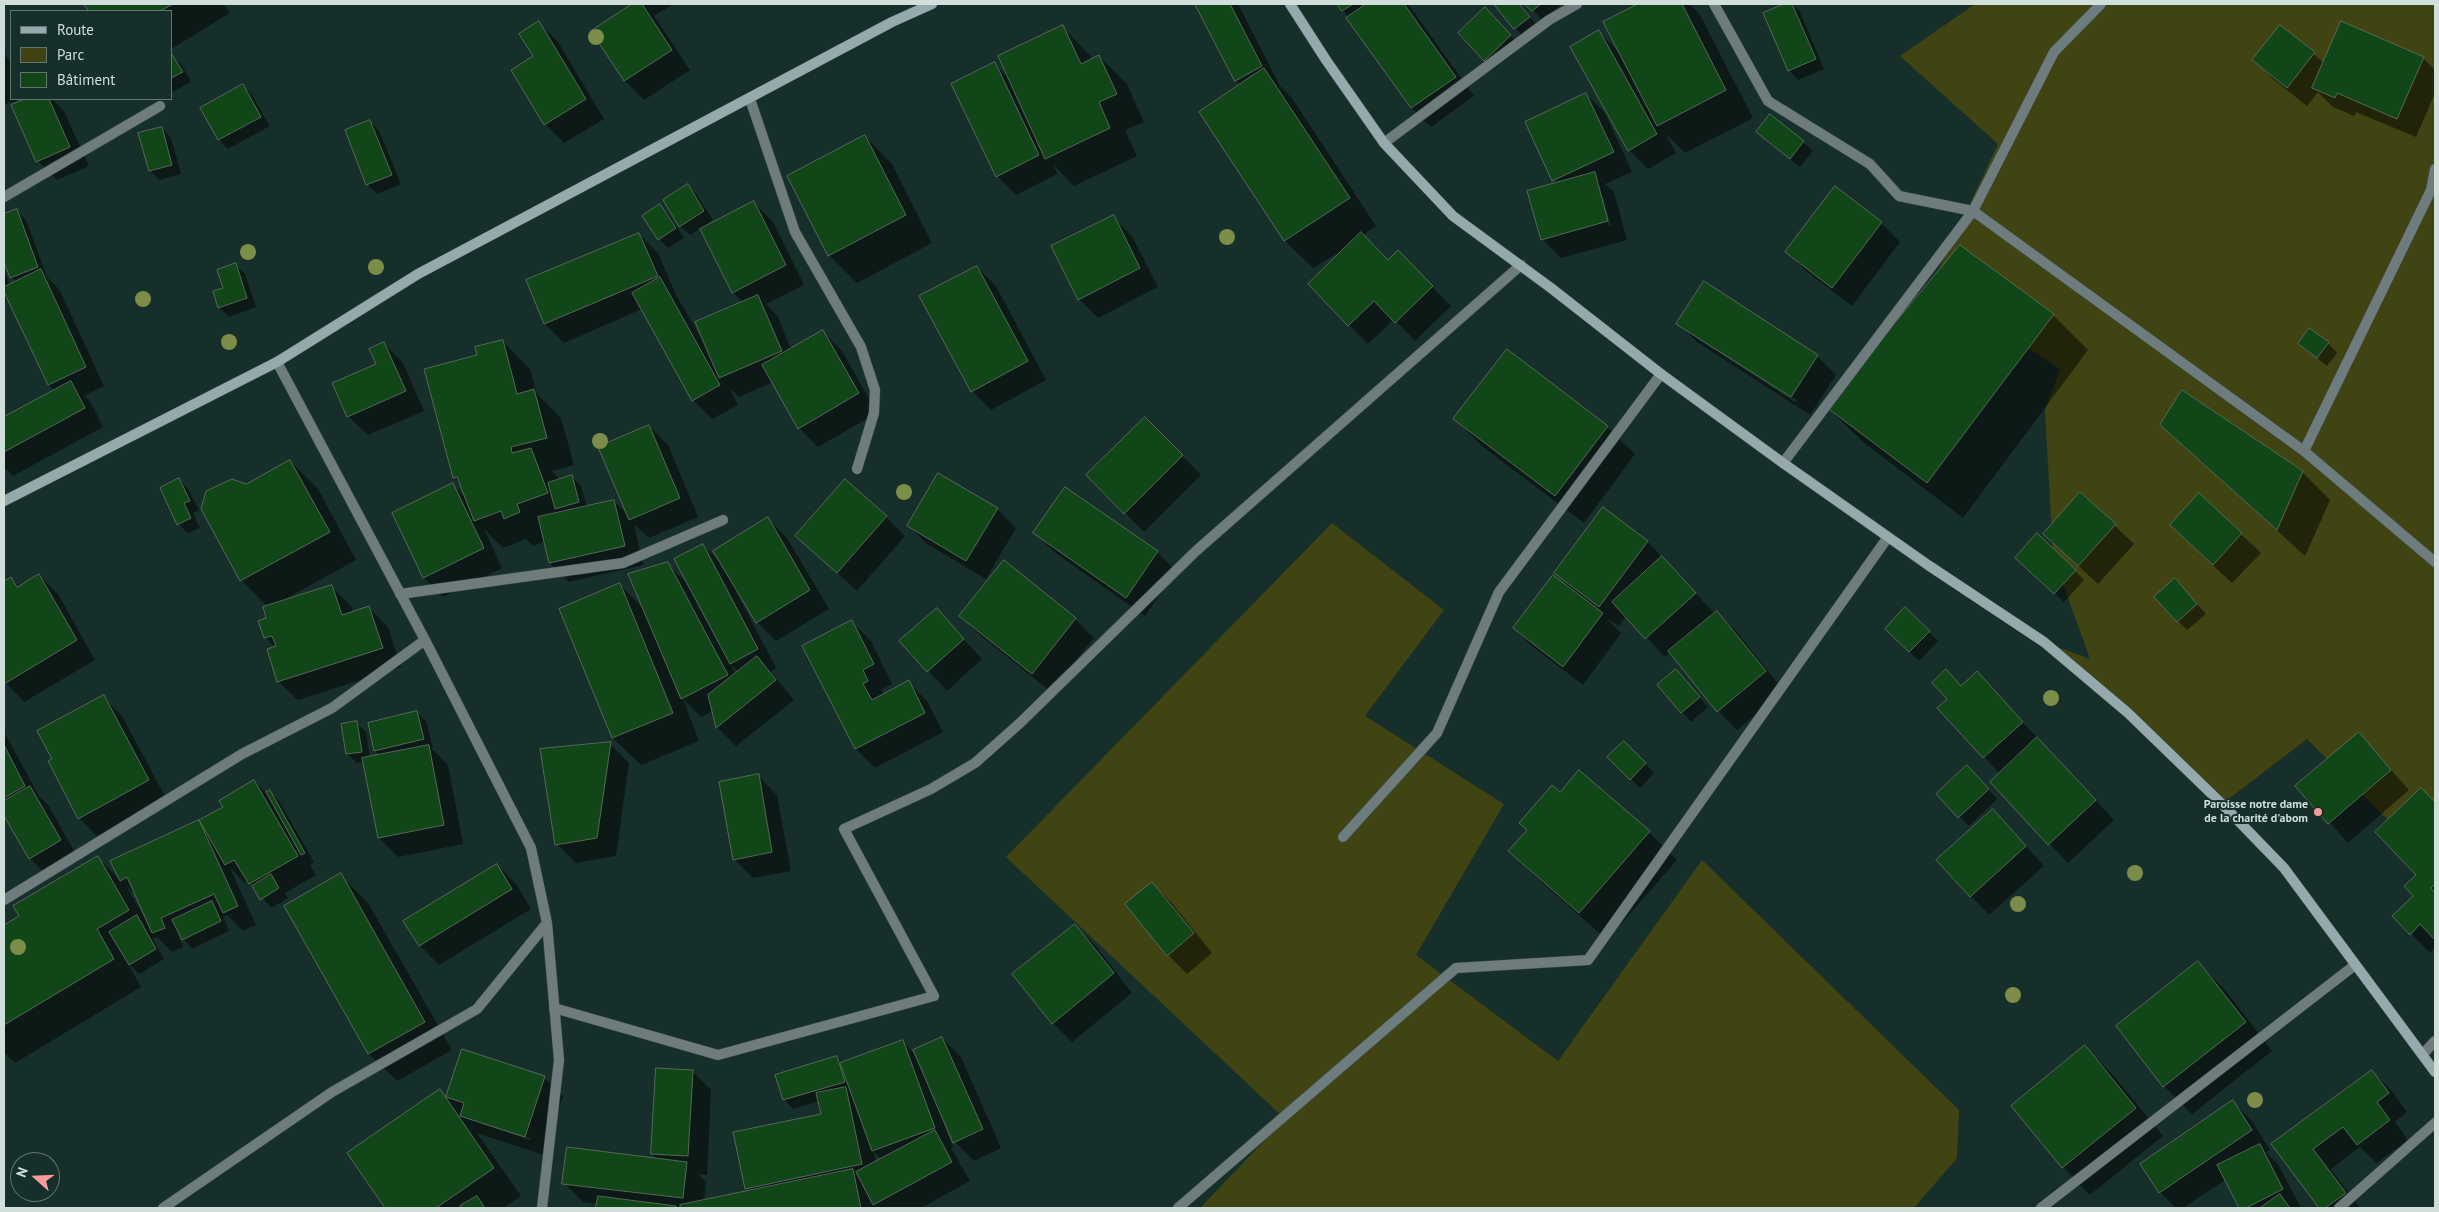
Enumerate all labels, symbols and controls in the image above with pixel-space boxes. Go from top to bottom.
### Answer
legend [10,10,172,100]
text: Route [57,20,94,39]
text: Parc [57,45,84,64]
text: Bâtiment [57,70,115,89]
place label: Paroisse notre dame de la charité d'abom [2204,798,2308,826]
marker: Paroisse notre dame de la charité d'abom [2312,806,2324,818]
north arrow [10,1152,60,1202]
text: N [12,1165,32,1180]

